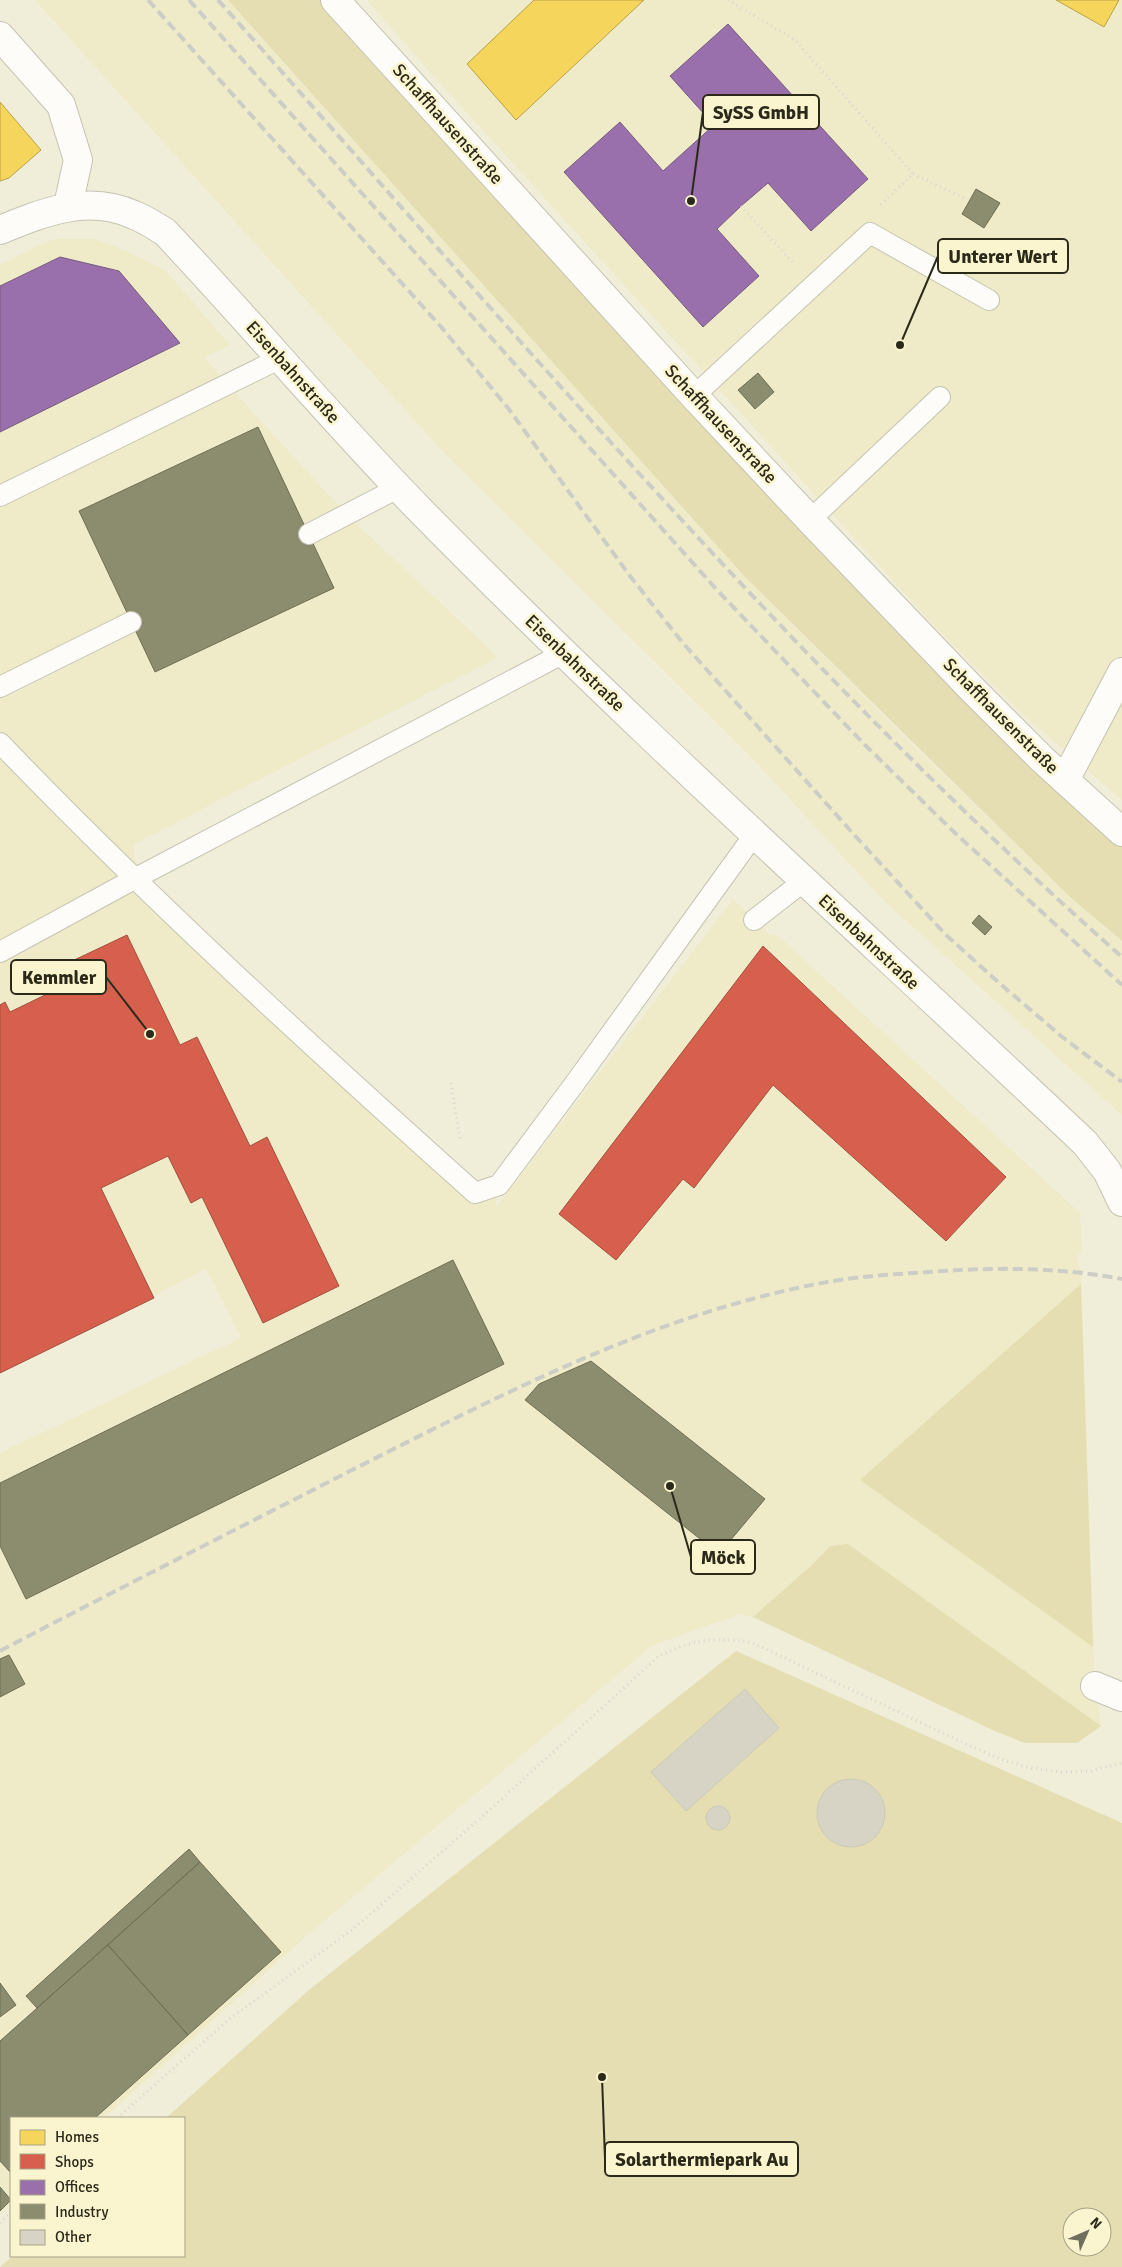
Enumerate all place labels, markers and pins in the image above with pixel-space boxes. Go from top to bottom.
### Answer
callout: SySS GmbH [703,95,819,129]
callout: Unterer Wert [938,239,1068,273]
callout: Kemmler [11,960,106,994]
callout: Möck [691,1540,755,1574]
callout: Solarthermiepark Au [605,2142,798,2176]

